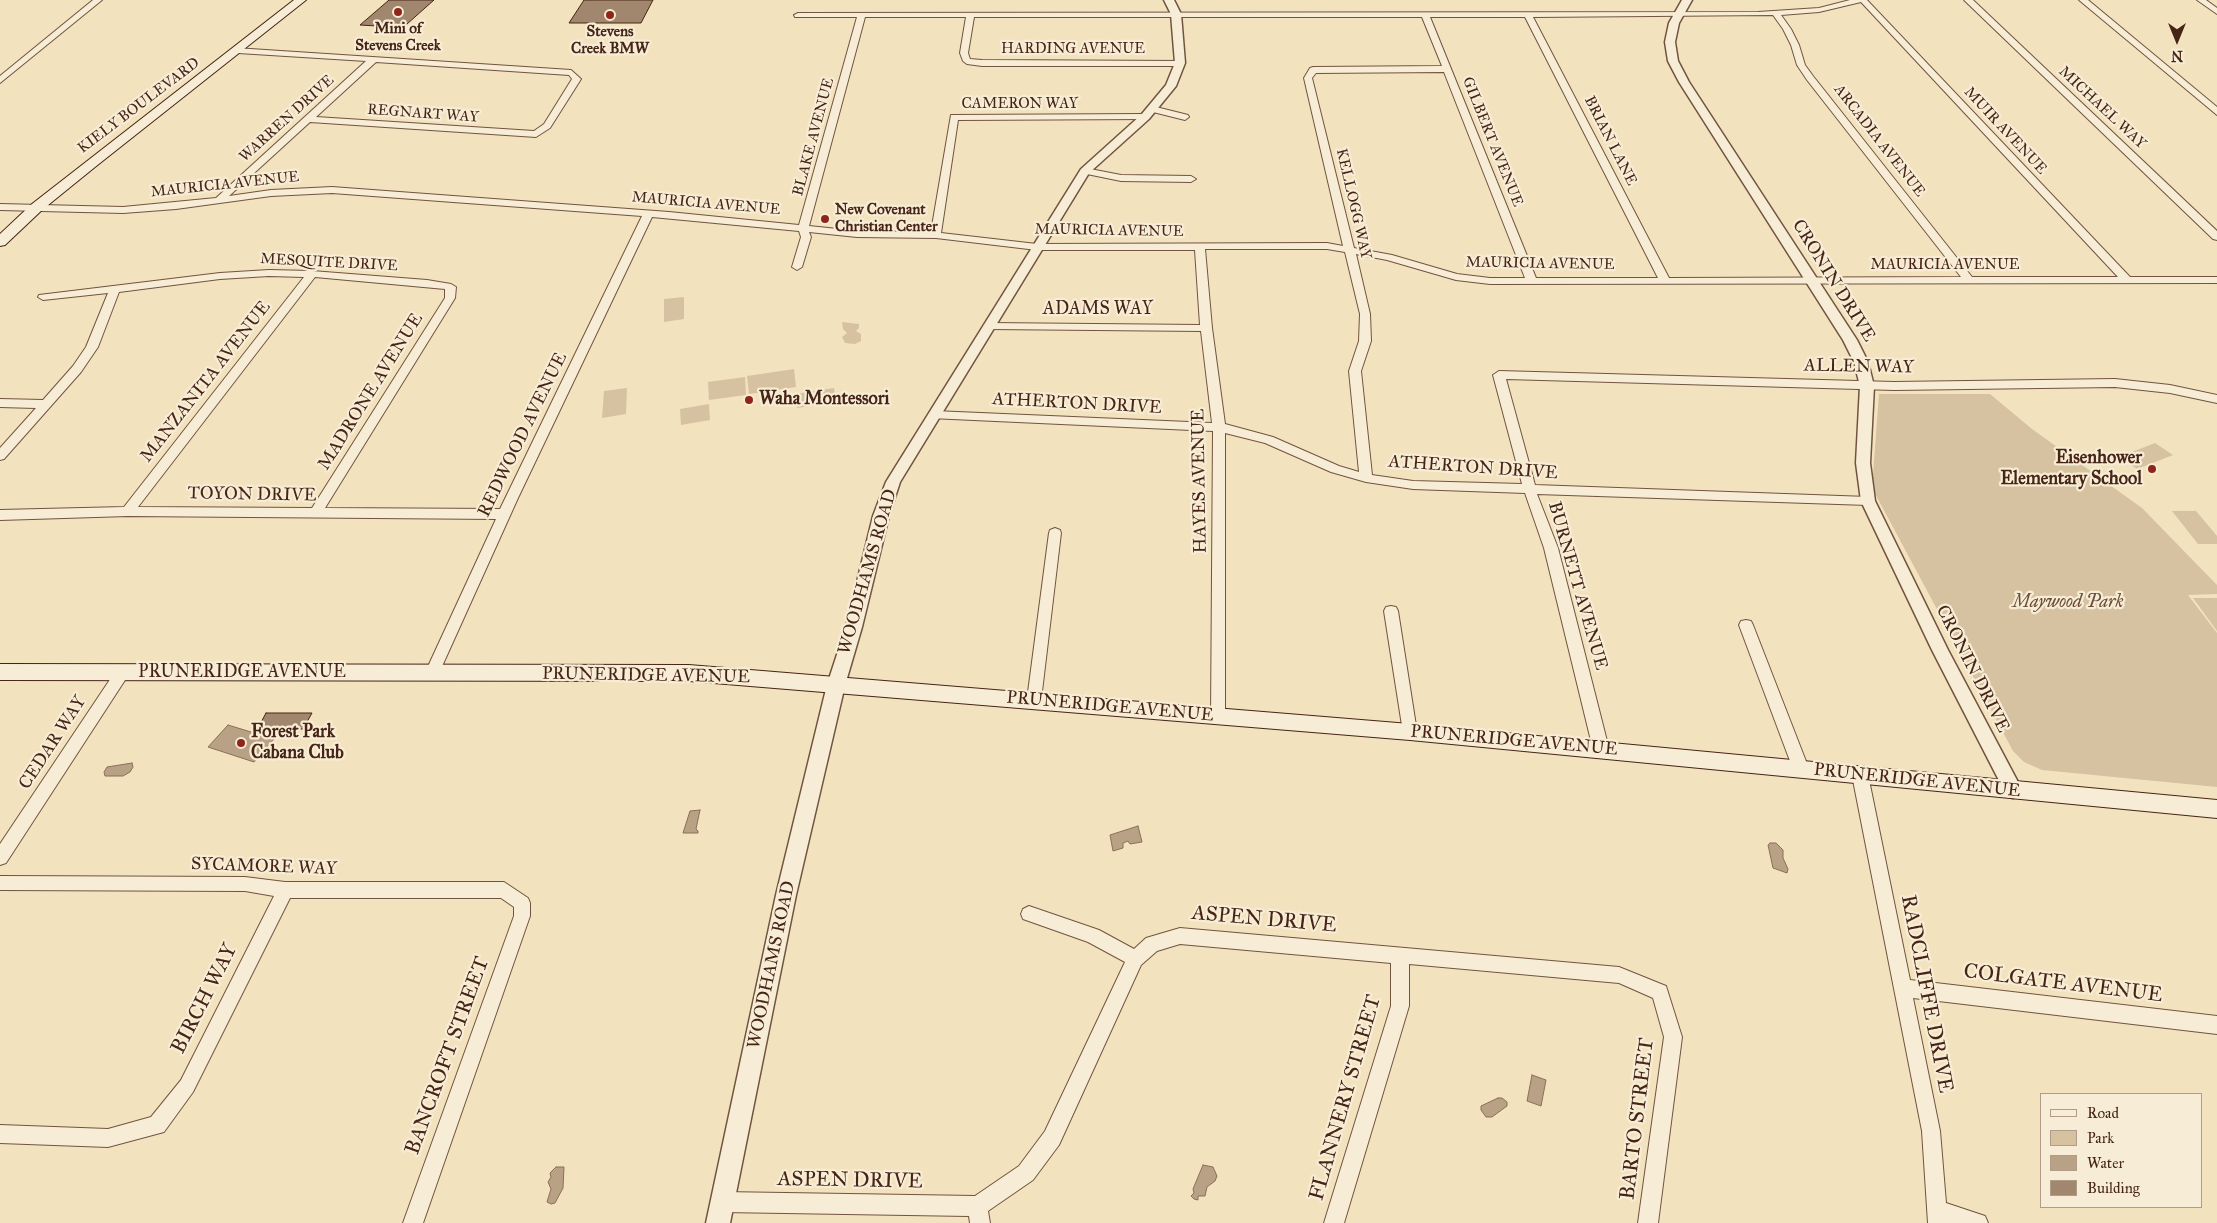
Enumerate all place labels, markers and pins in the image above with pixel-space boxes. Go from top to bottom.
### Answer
marker: Mini of Stevens Creek [392,6,404,18]
marker: Stevens Creek BMW [604,9,616,21]
place label: Mini of Stevens Creek [355,20,441,55]
place label: Stevens Creek BMW [571,23,649,58]
place label: New Covenant Christian Center [835,201,938,236]
marker: New Covenant Christian Center [819,213,831,225]
place label: Waha Montessori [759,389,889,411]
marker: Waha Montessori [743,394,755,406]
place label: Eisenhower Elementary School [2000,448,2142,490]
marker: Eisenhower Elementary School [2146,463,2158,475]
place label: Forest Park Cabana Club [251,722,344,764]
marker: Forest Park Cabana Club [235,737,247,749]

